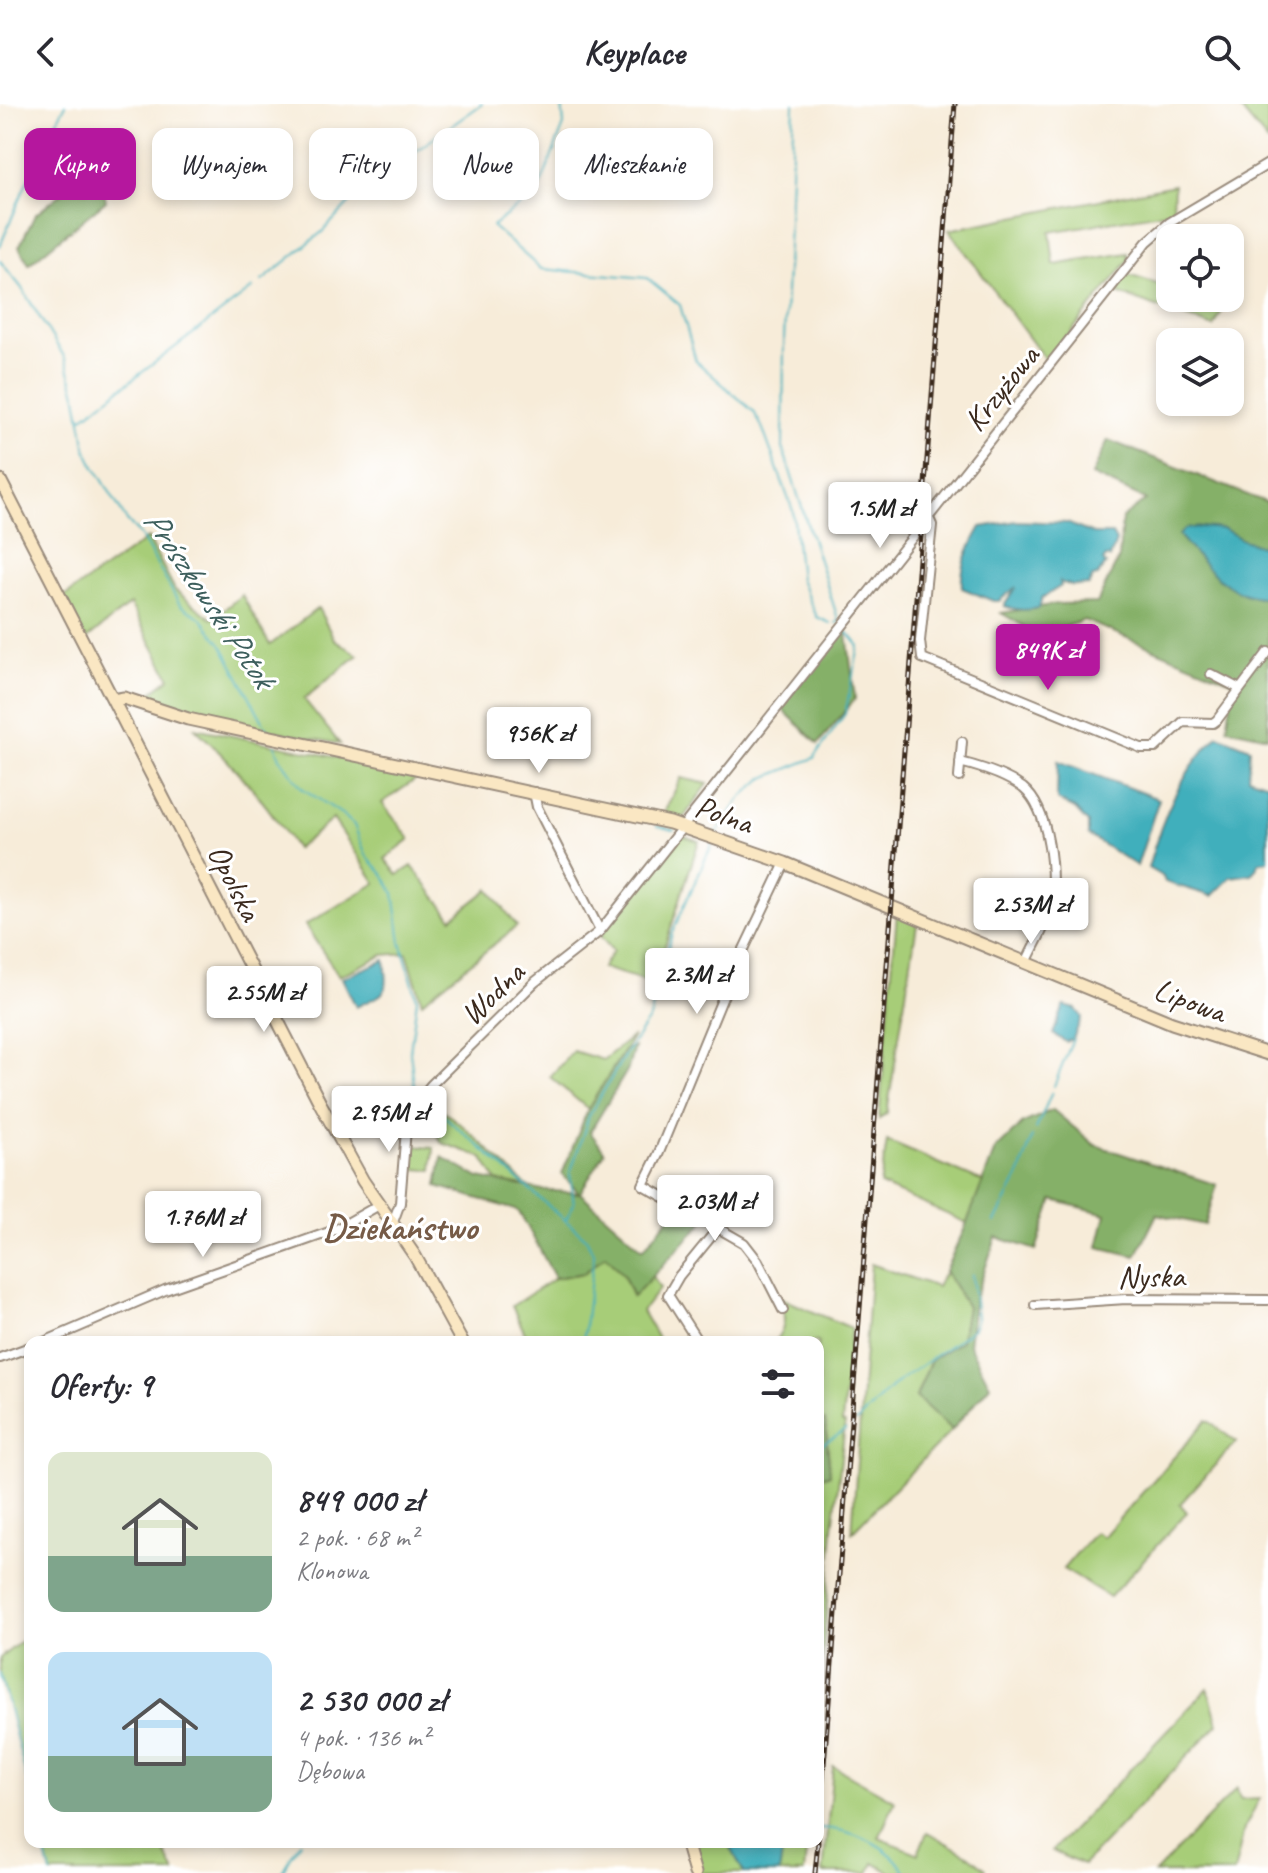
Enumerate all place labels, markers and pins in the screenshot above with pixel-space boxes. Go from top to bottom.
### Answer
pin: 1.5M zł [806,482,954,550]
pin: 849K zł [974,624,1122,692]
pin: 956K zł [465,707,613,775]
pin: 2.53M zł [948,878,1114,946]
pin: 2.3M zł [623,948,771,1016]
pin: 2.55M zł [181,966,347,1034]
pin: 2.95M zł [306,1086,472,1154]
pin: 2.03M zł [632,1175,798,1243]
pin: 1.76M zł [120,1191,286,1259]

